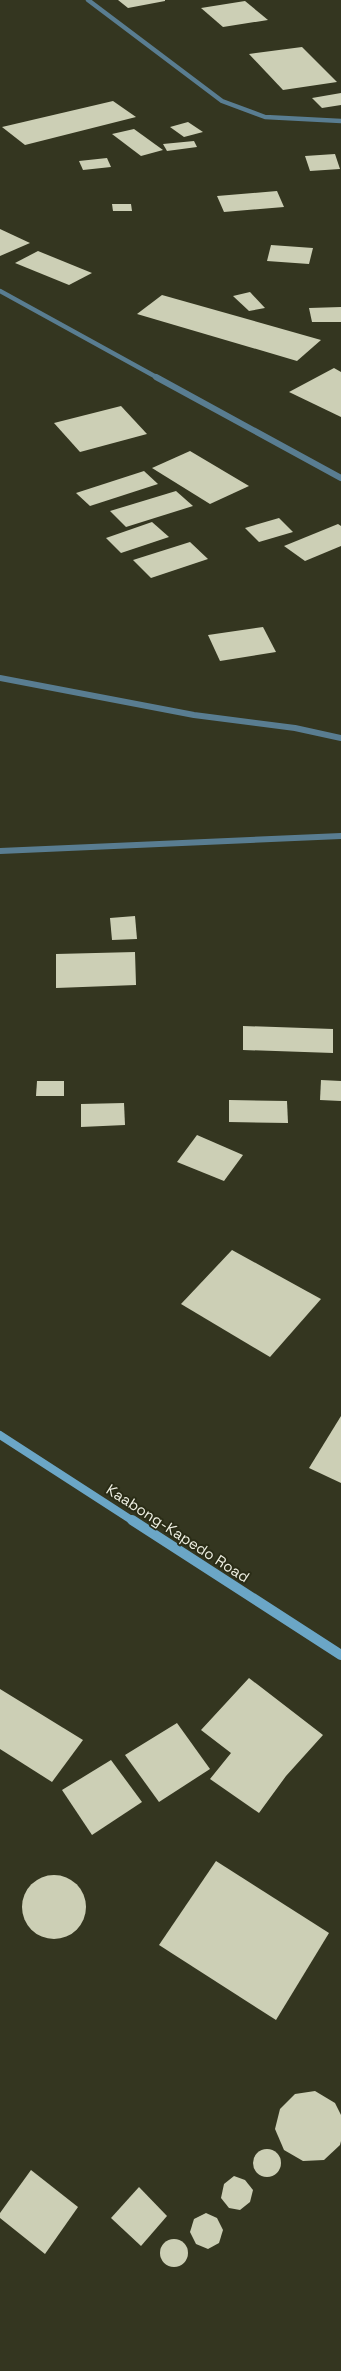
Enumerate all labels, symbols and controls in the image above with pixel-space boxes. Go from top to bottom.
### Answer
street label: Kaabong-Kapedo Road [103,1480,253,1586]

